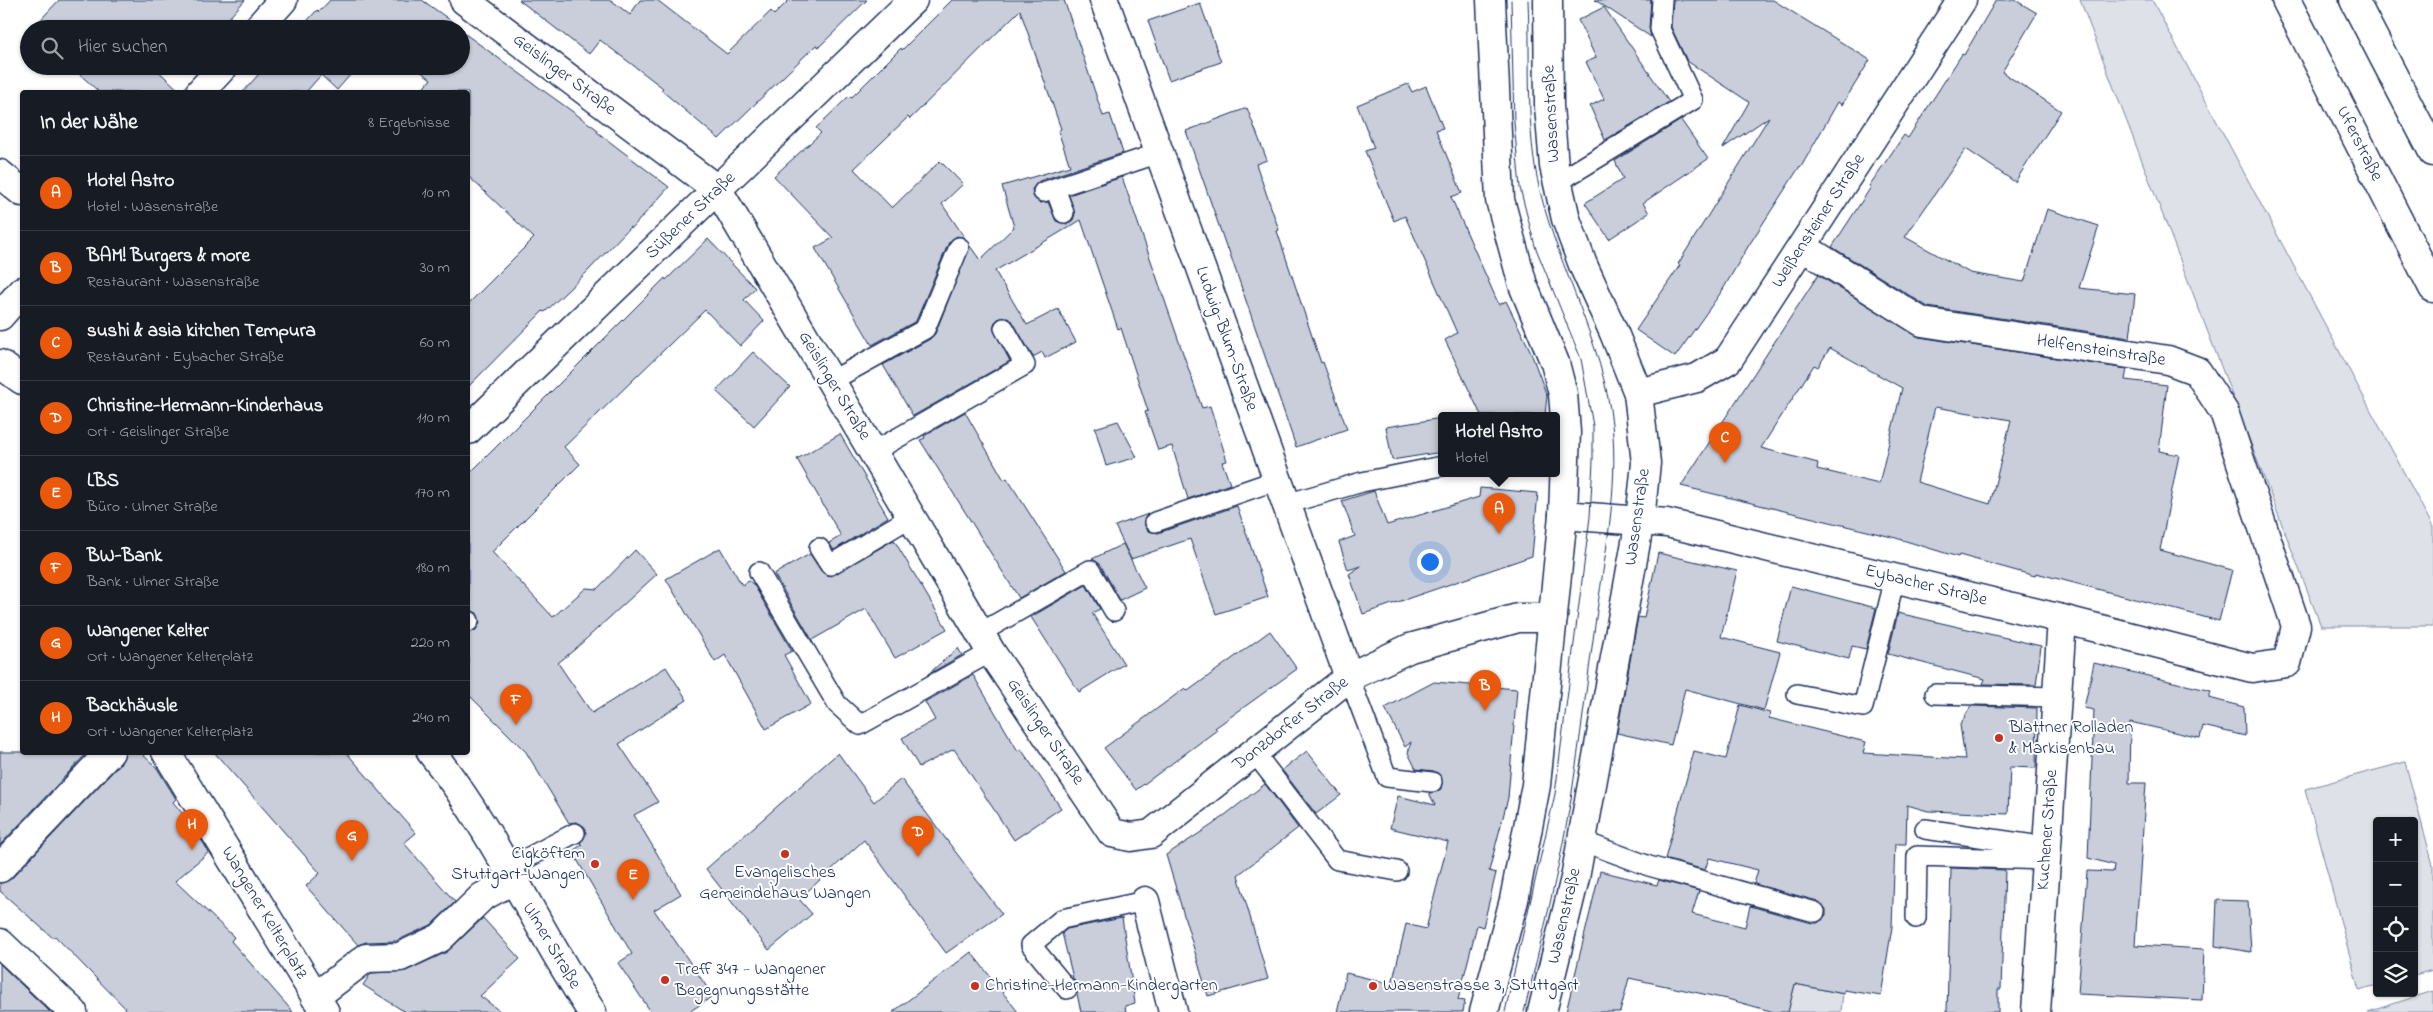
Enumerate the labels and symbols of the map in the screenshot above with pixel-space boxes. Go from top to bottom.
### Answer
street label: Geislinger Straße [506,27,622,124]
street label: Wasenstraße [1536,64,1568,163]
street label: Uferstraße [2329,102,2389,187]
street label: Weißensteiner Straße [1766,148,1873,293]
street label: Süßener Straße [640,165,743,266]
street label: Ludwig-Blum-Straße [1187,263,1265,416]
street label: Geislinger Straße [790,326,877,447]
street label: Helfensteinstraße [2035,328,2168,374]
pin: C [1709,422,1741,463]
street label: Wasenstraße [1618,466,1658,567]
pin: A [1483,493,1515,534]
your location [1417,549,1443,575]
street label: Eybacher Straße [1862,558,1991,614]
street label: Donzdorfer Straße [1227,670,1355,778]
pin: B [1469,670,1501,711]
street label: Geislinger Straße [999,674,1091,792]
pin: F [500,684,532,725]
place label: Blattner Rolladen & Markisenbau [2008,715,2134,762]
marker: Blattner Rolladen & Markisenbau [1993,732,2005,744]
street label: Kuchener Straße [2031,768,2065,891]
pin: H [176,809,208,850]
pin: D [902,816,934,857]
pin: G [336,820,368,861]
place label: Cigköftem Stuttgart-Wangen [451,841,585,889]
street label: Wangener Kelterplatz [213,842,314,985]
marker: Evangelisches Gemeindehaus Wangen [779,848,791,860]
marker: Cigköftem Stuttgart-Wangen [589,858,601,870]
pin: E [617,859,649,900]
place label: Evangelisches Gemeindehaus Wangen [699,860,871,908]
street label: Wasenstraße [1541,865,1589,967]
street label: Ulmer Straße [515,898,588,995]
place label: Treff 347 - Wangener Begegnungsstätte [674,957,826,1005]
place label: Christine-Hermann-Kindergarten [985,973,1218,1000]
place label: Wasenstrasse 3, Stuttgart [1383,973,1579,1000]
marker: Treff 347 - Wangener Begegnungsstätte [659,974,671,986]
marker: Christine-Hermann-Kindergarten [969,980,981,992]
marker: Wasenstrasse 3, Stuttgart [1367,980,1379,992]

